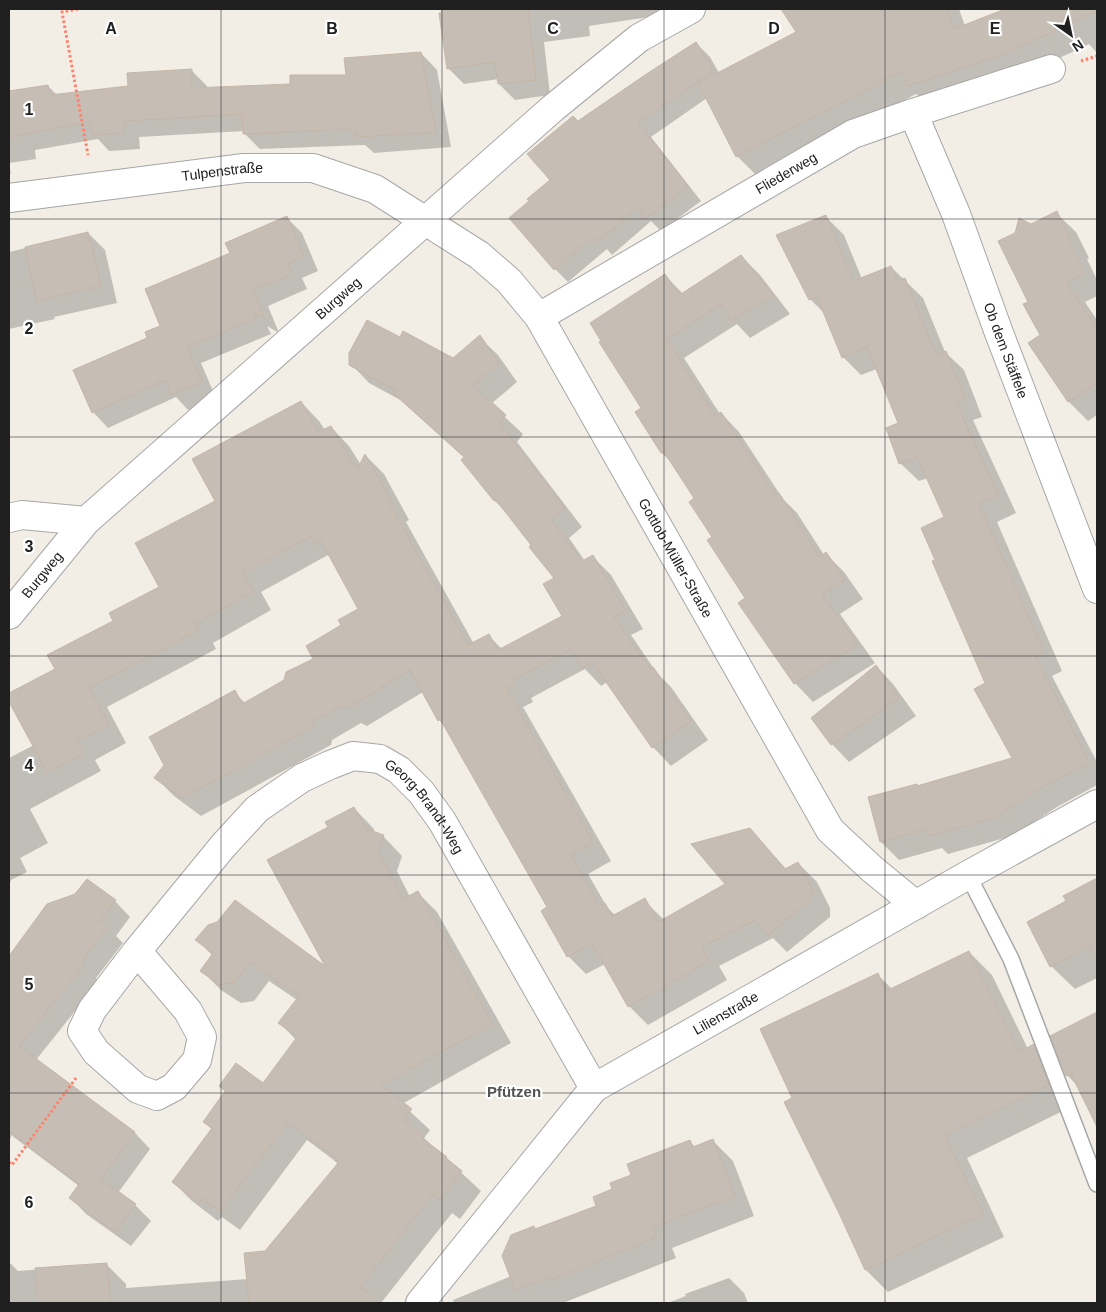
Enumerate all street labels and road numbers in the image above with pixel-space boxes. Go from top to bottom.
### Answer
street label: Fliederweg [752,149,820,197]
street label: Tulpenstraße [181,160,263,184]
street label: Burgweg [312,274,364,322]
street label: Ob dem Stäffele [981,300,1031,401]
street label: Gottlob-Müller-Straße [635,495,716,621]
street label: Burgweg [18,548,66,601]
street label: Georg-Brandt-Weg [382,756,467,857]
street label: Lilienstraße [690,988,761,1038]

